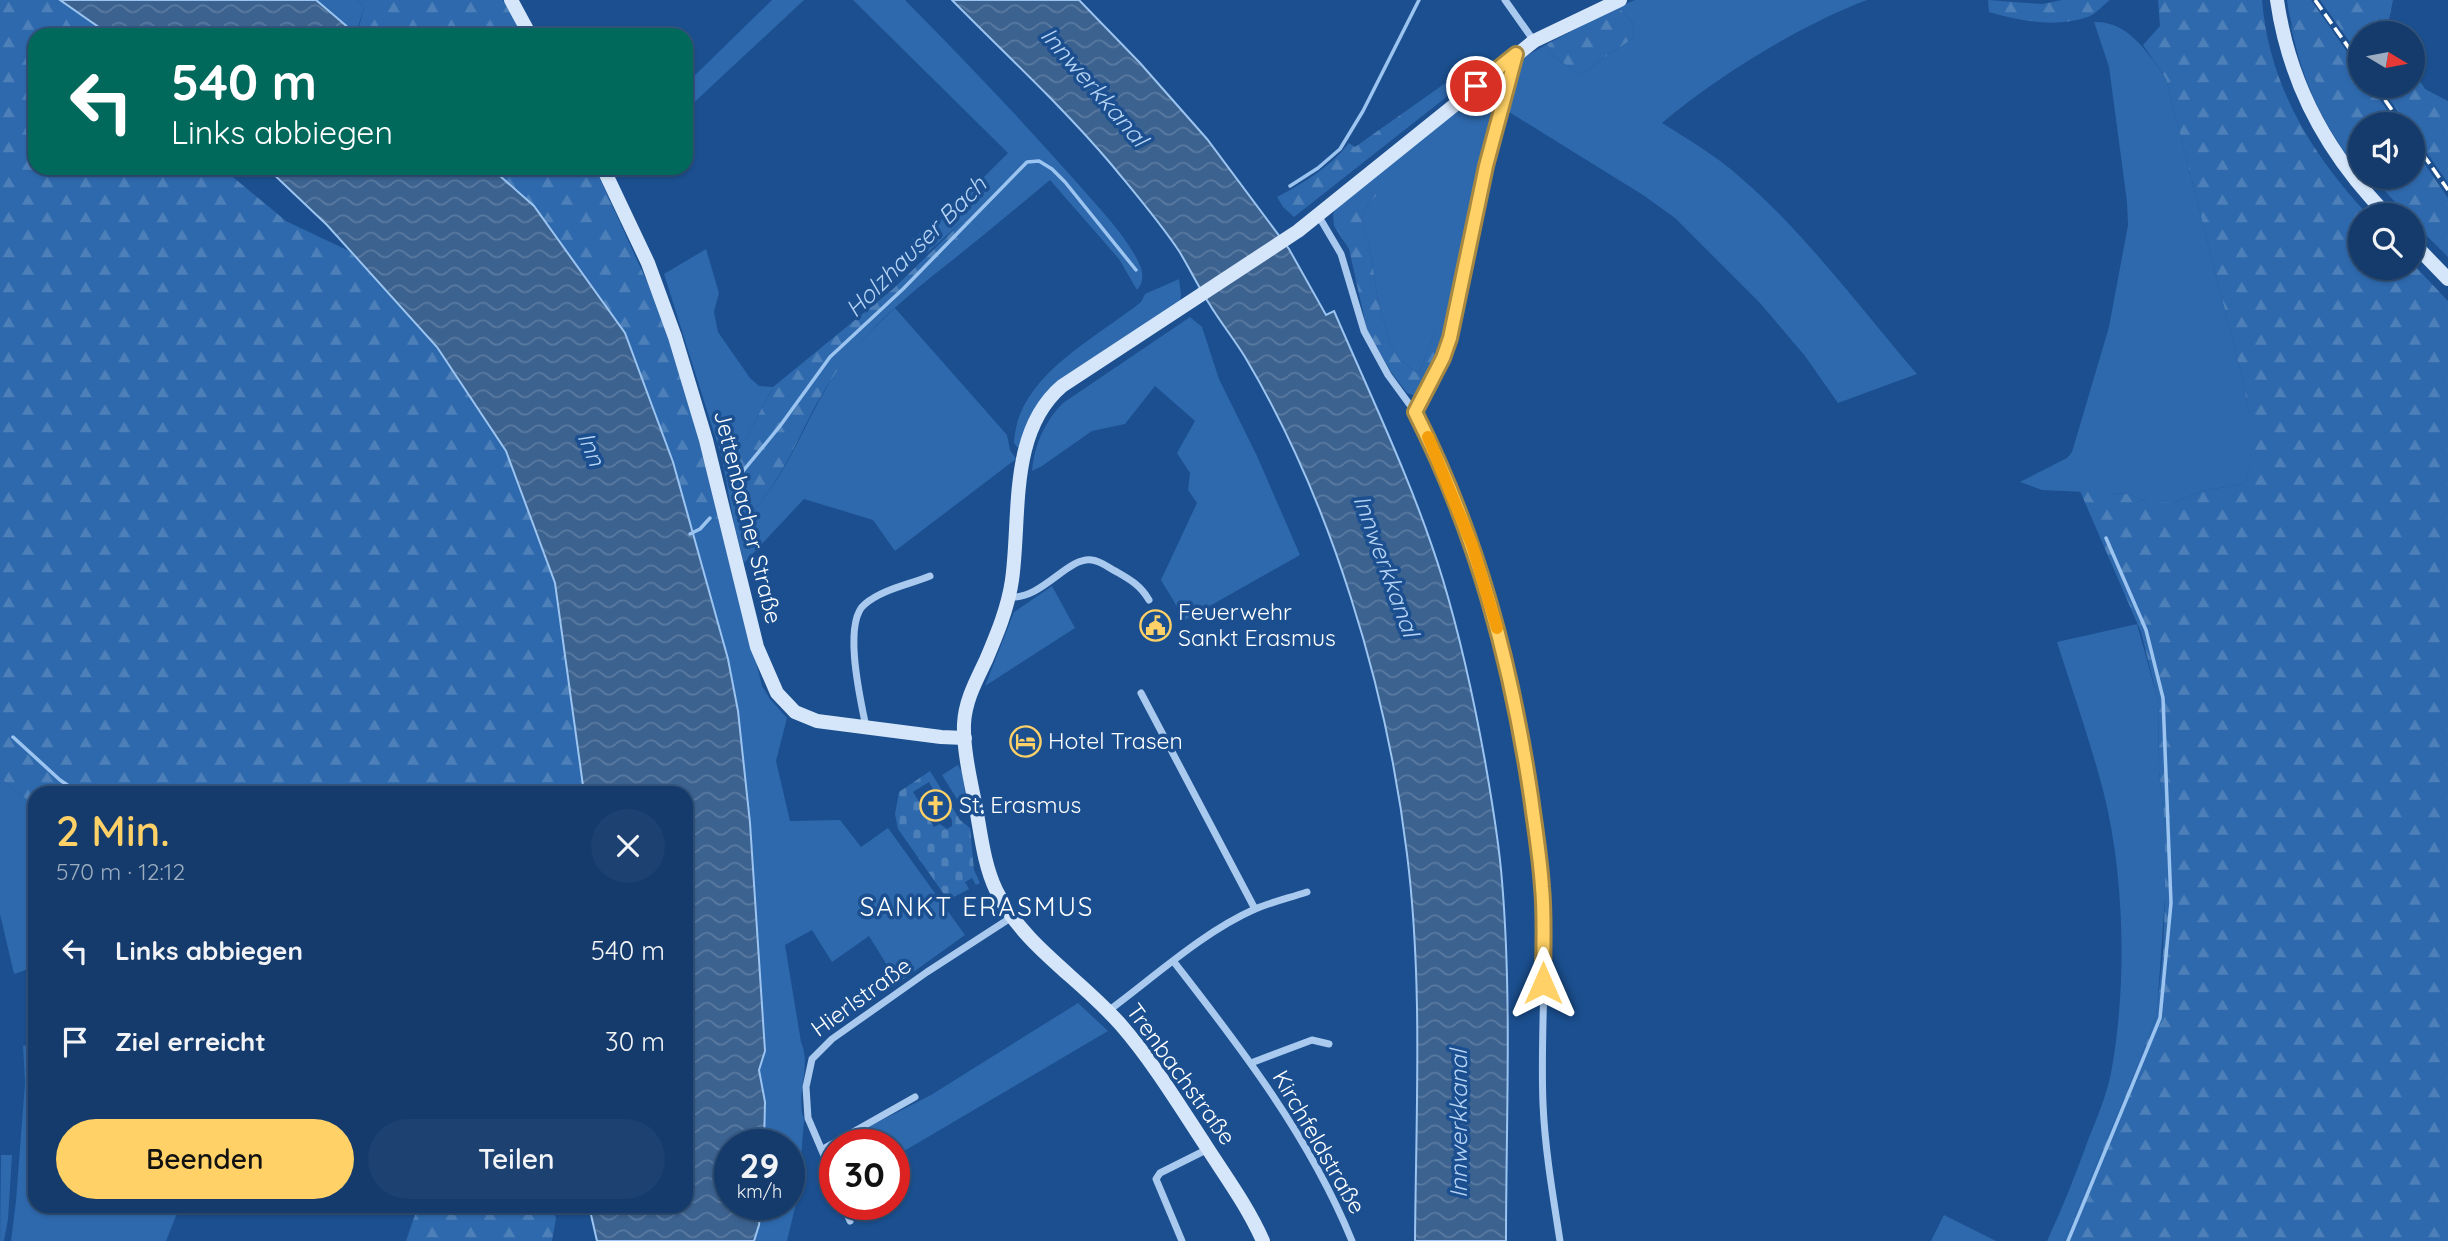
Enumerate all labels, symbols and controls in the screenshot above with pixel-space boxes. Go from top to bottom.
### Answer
water label: Innwerkkanal [1035,20,1156,154]
north arrow [2348,21,2426,98]
map controls [2348,21,2425,280]
text: 540 m [171,51,317,112]
icon: left [56,56,147,147]
pin [1446,56,1506,116]
icon: arrive [1457,67,1495,105]
text: Links abbiegen [171,112,393,152]
button: sound [2348,112,2425,189]
water label: Holzhauser Bach [838,169,992,323]
button: search [2348,203,2425,280]
street label: Jettenbacher Straße [708,407,789,627]
water label: Inn [572,427,613,471]
water label: Innwerkkanal [1347,491,1427,643]
place label: Feuerwehr Sankt Erasmus [1178,597,1336,652]
public building icon: Feuerwehr Sankt Erasmus [1138,608,1172,642]
hotel icon: Hotel Trasen [1008,724,1042,758]
place label: Hotel Trasen [1048,726,1183,755]
church icon: St. Erasmus [919,788,953,822]
place label: St. Erasmus [959,790,1081,819]
text: 2 Min. [56,804,170,857]
button: close [591,809,665,883]
text: 570 m · 12:12 [56,857,185,886]
district label: SANKT ERASMUS [860,890,1094,923]
icon: left [56,932,94,970]
text: Links abbiegen [115,934,303,967]
text: 540 m [591,934,665,967]
position arrow [1506,946,1580,1020]
street label: Hierlstraße [805,951,916,1043]
street label: Trenbachstraße [1120,997,1243,1150]
icon: arrive [56,1023,94,1061]
text: Ziel erreicht [115,1025,266,1058]
text: 30 m [605,1025,665,1058]
water label: Innwerkkanal [1443,1047,1473,1198]
street label: Kirchfeldstraße [1267,1065,1372,1219]
button: Beenden [56,1119,354,1199]
button: Teilen [368,1119,665,1199]
speed limit sign: 30 [819,1129,910,1220]
text: 29 [740,1143,779,1187]
text: km/h [737,1180,782,1203]

